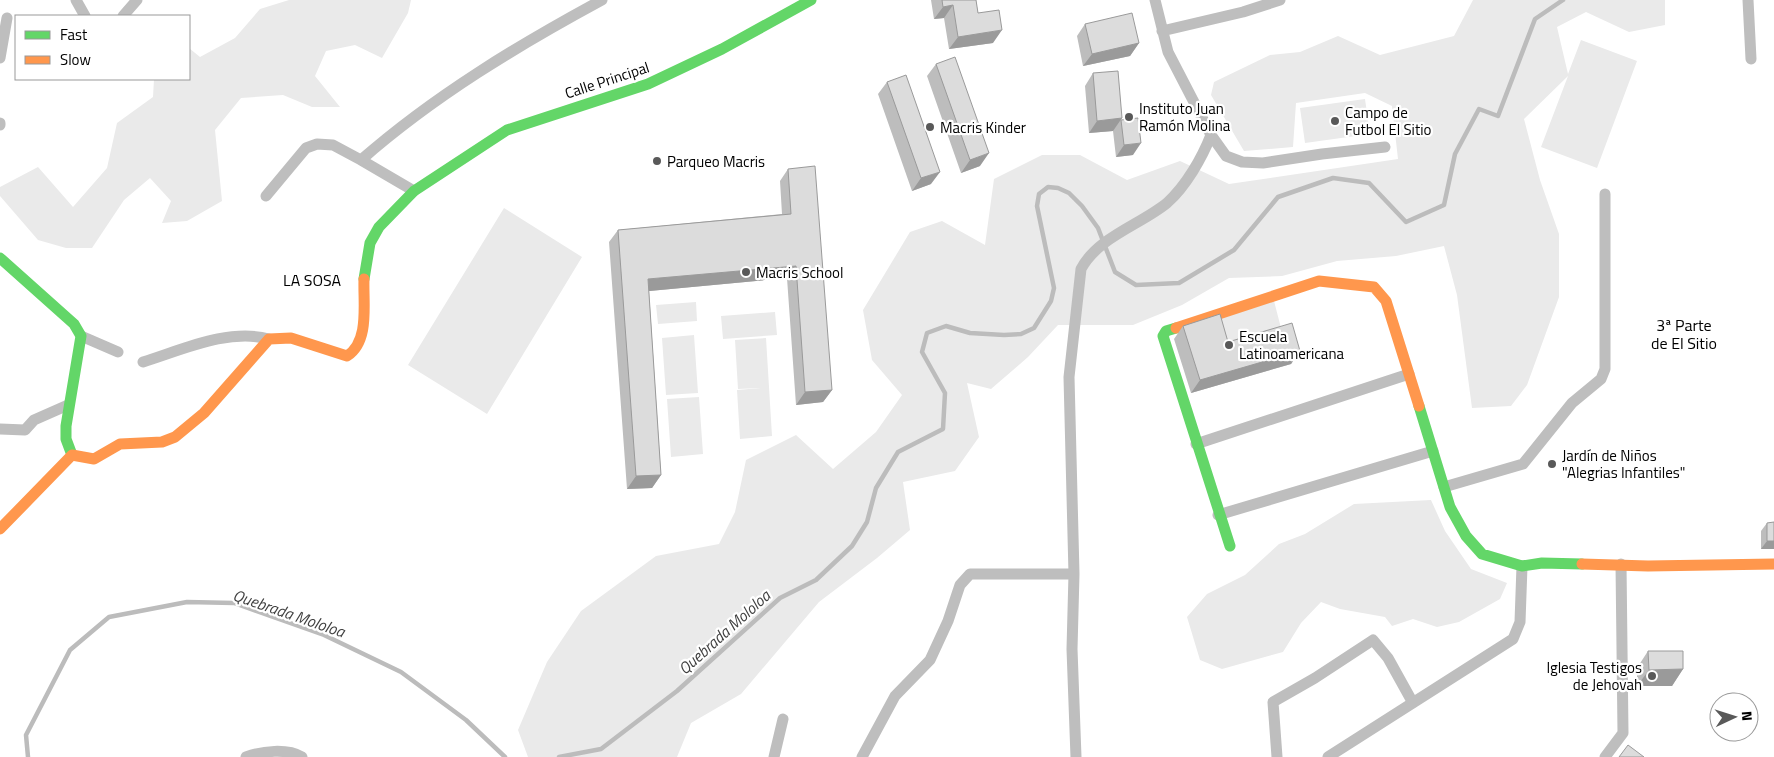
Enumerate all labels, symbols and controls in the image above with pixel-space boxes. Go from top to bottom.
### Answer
legend [15,15,190,80]
text: Fast [60,23,88,46]
text: Slow [60,48,91,71]
street label: Calle Principal [562,56,652,104]
place label: Instituto Juan Ramón Molina [1139,97,1231,137]
place label: Campo de Futbol El Sitio [1345,101,1431,141]
marker: Instituto Juan Ramón Molina [1123,111,1135,123]
marker: Campo de Futbol El Sitio [1329,115,1341,127]
place label: Macris Kinder [940,116,1026,139]
marker: Macris Kinder [924,121,936,133]
place label: Parqueo Macris [667,150,765,173]
marker: Parqueo Macris [651,155,663,167]
place label: Macris School [756,261,843,284]
marker: Macris School [740,266,752,278]
district label: LA SOSA [283,268,341,292]
district label: 3ª Parte de El Sitio [1651,313,1717,355]
place label: Escuela Latinoamericana [1239,325,1344,365]
marker: Escuela Latinoamericana [1223,339,1235,351]
place label: Jardín de Niños "Alegrias Infantiles" [1562,444,1685,484]
marker: Jardín de Niños "Alegrias Infantiles" [1546,458,1558,470]
water label: Quebrada Mololoa [230,583,349,644]
water label: Quebrada Mololoa [673,583,776,680]
place label: Iglesia Testigos de Jehovah [1546,656,1642,696]
marker: Iglesia Testigos de Jehovah [1646,670,1658,682]
north arrow [1709,692,1759,742]
text: N [1737,710,1758,722]

